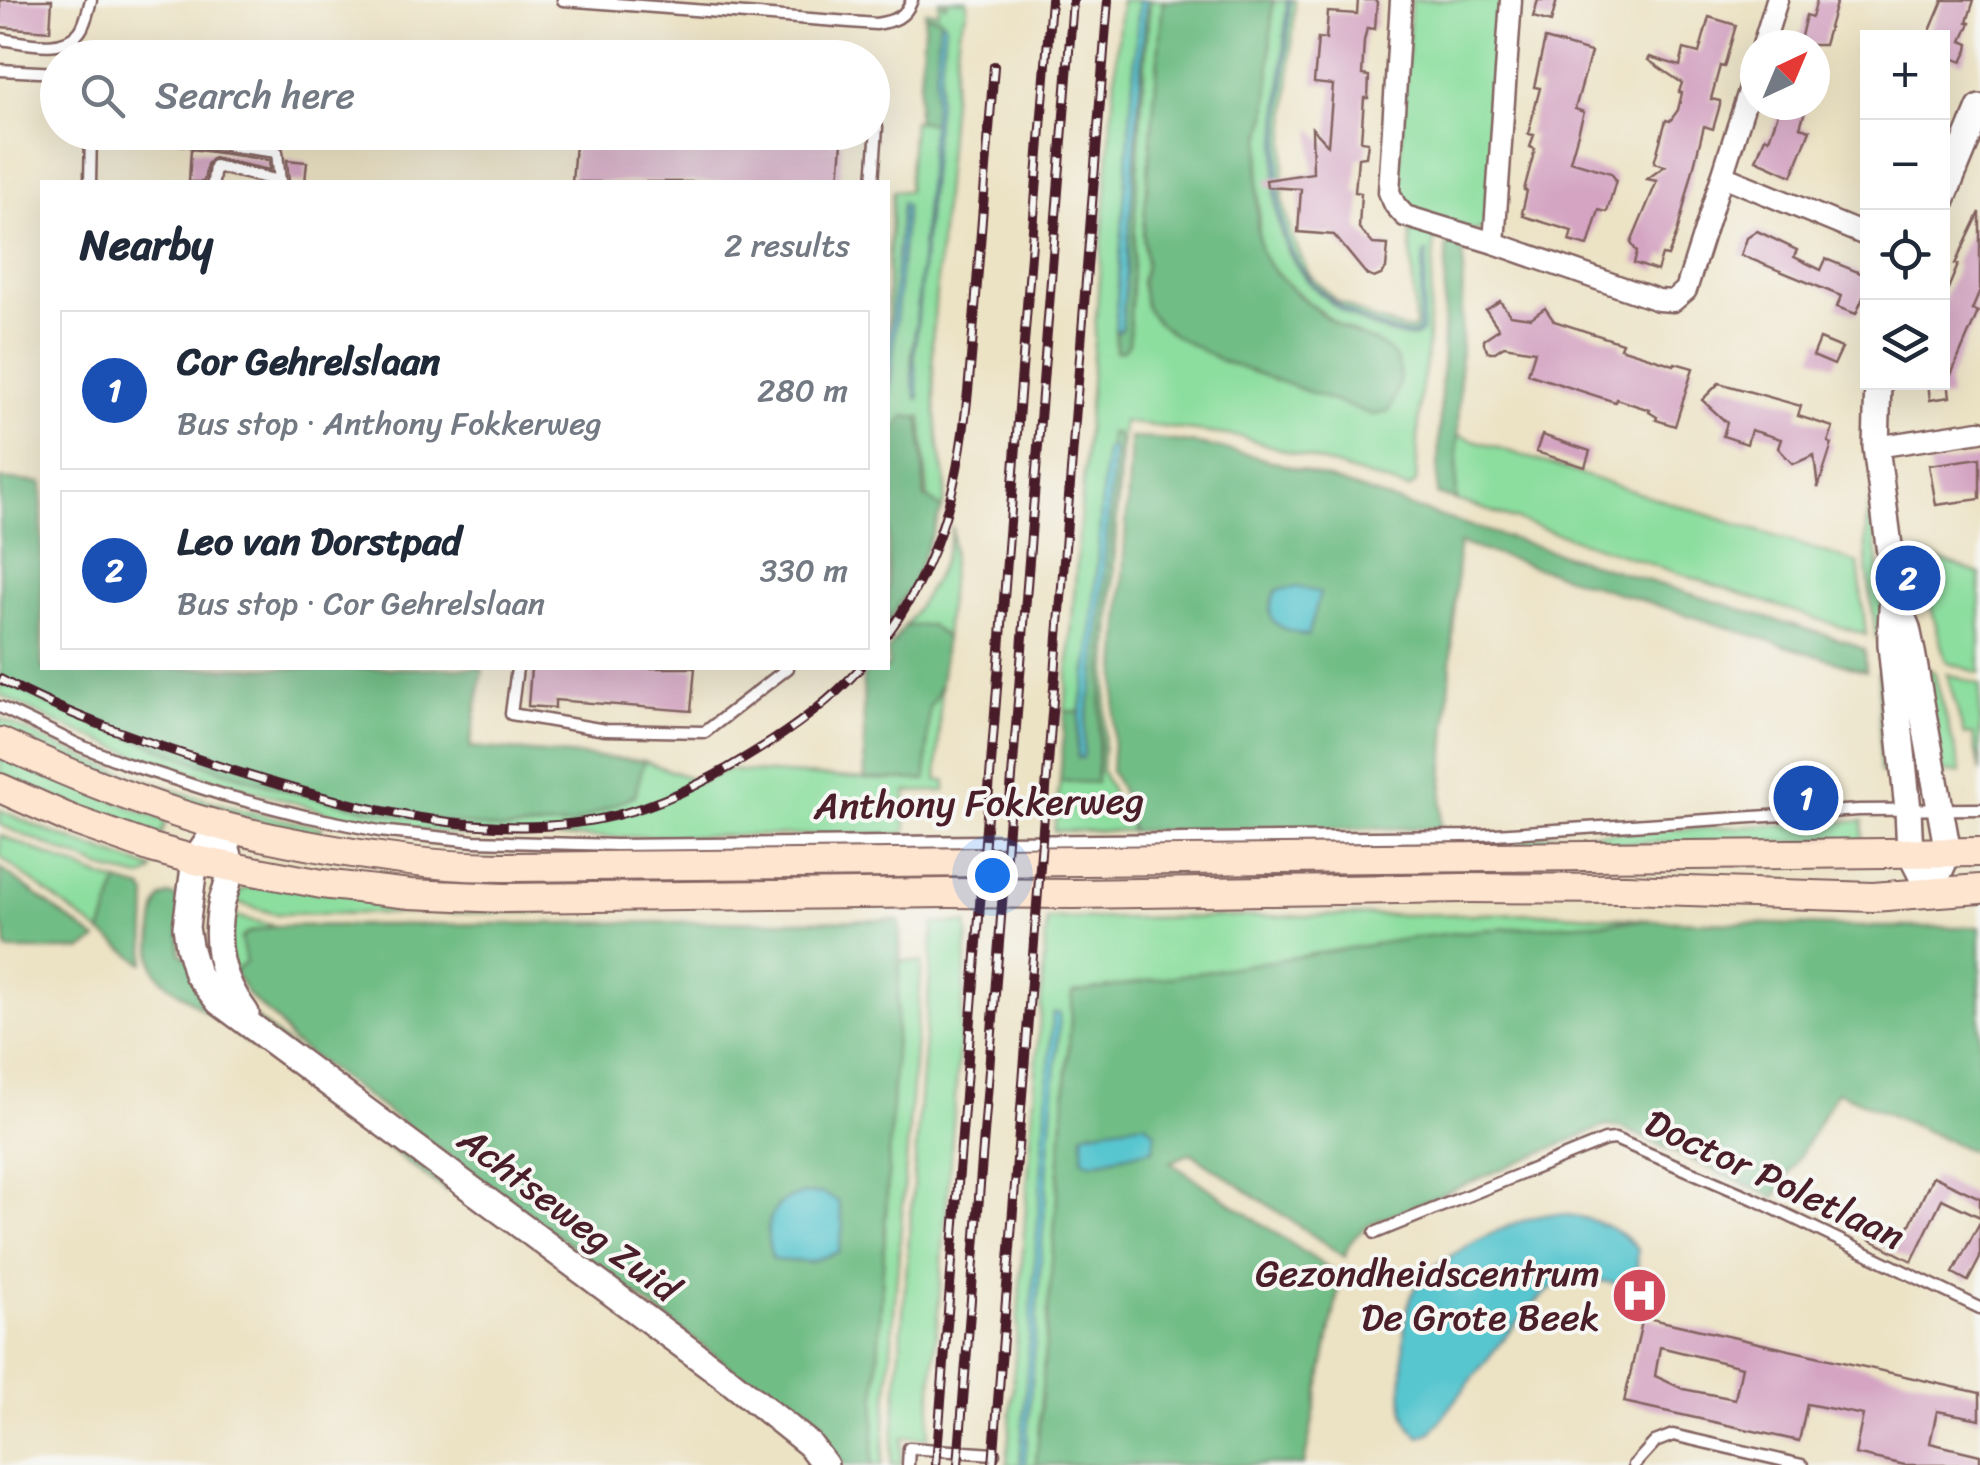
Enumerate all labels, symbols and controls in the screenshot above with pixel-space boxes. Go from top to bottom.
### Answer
north arrow [1740,30,1830,120]
map controls [1860,30,1950,390]
button: + [1860,30,1950,120]
search box [40,40,890,150]
text: Search here [155,62,355,129]
icon: search [75,68,130,123]
button: − [1860,120,1950,210]
text: Nearby [80,208,213,282]
button: locate [1860,210,1950,300]
text: 2 results [724,217,850,274]
button: layers [1860,300,1950,390]
text: Cor Gehrelslaan [177,328,440,395]
text: 1 [108,362,121,419]
text: 280 m [757,362,848,419]
text: Bus stop · Anthony Fokkerweg [177,395,602,452]
text: Leo van Dorstpad [177,508,461,575]
pin: 2 [1876,540,1940,616]
text: 2 [105,542,124,599]
text: 330 m [760,542,848,599]
text: Bus stop · Cor Gehrelslaan [177,575,545,632]
pin: 1 [1774,760,1838,836]
street label: Anthony Fokkerweg [812,767,1145,840]
your location [967,850,1018,901]
street label: Doctor Poletlaan [1633,1090,1916,1269]
street label: Achtseweg Zuid [442,1107,697,1323]
place label: Gezondheidscentrum De Grote Beek [1255,1240,1600,1351]
hospital icon: Gezondheidscentrum De Grote Beek [1609,1265,1669,1325]

